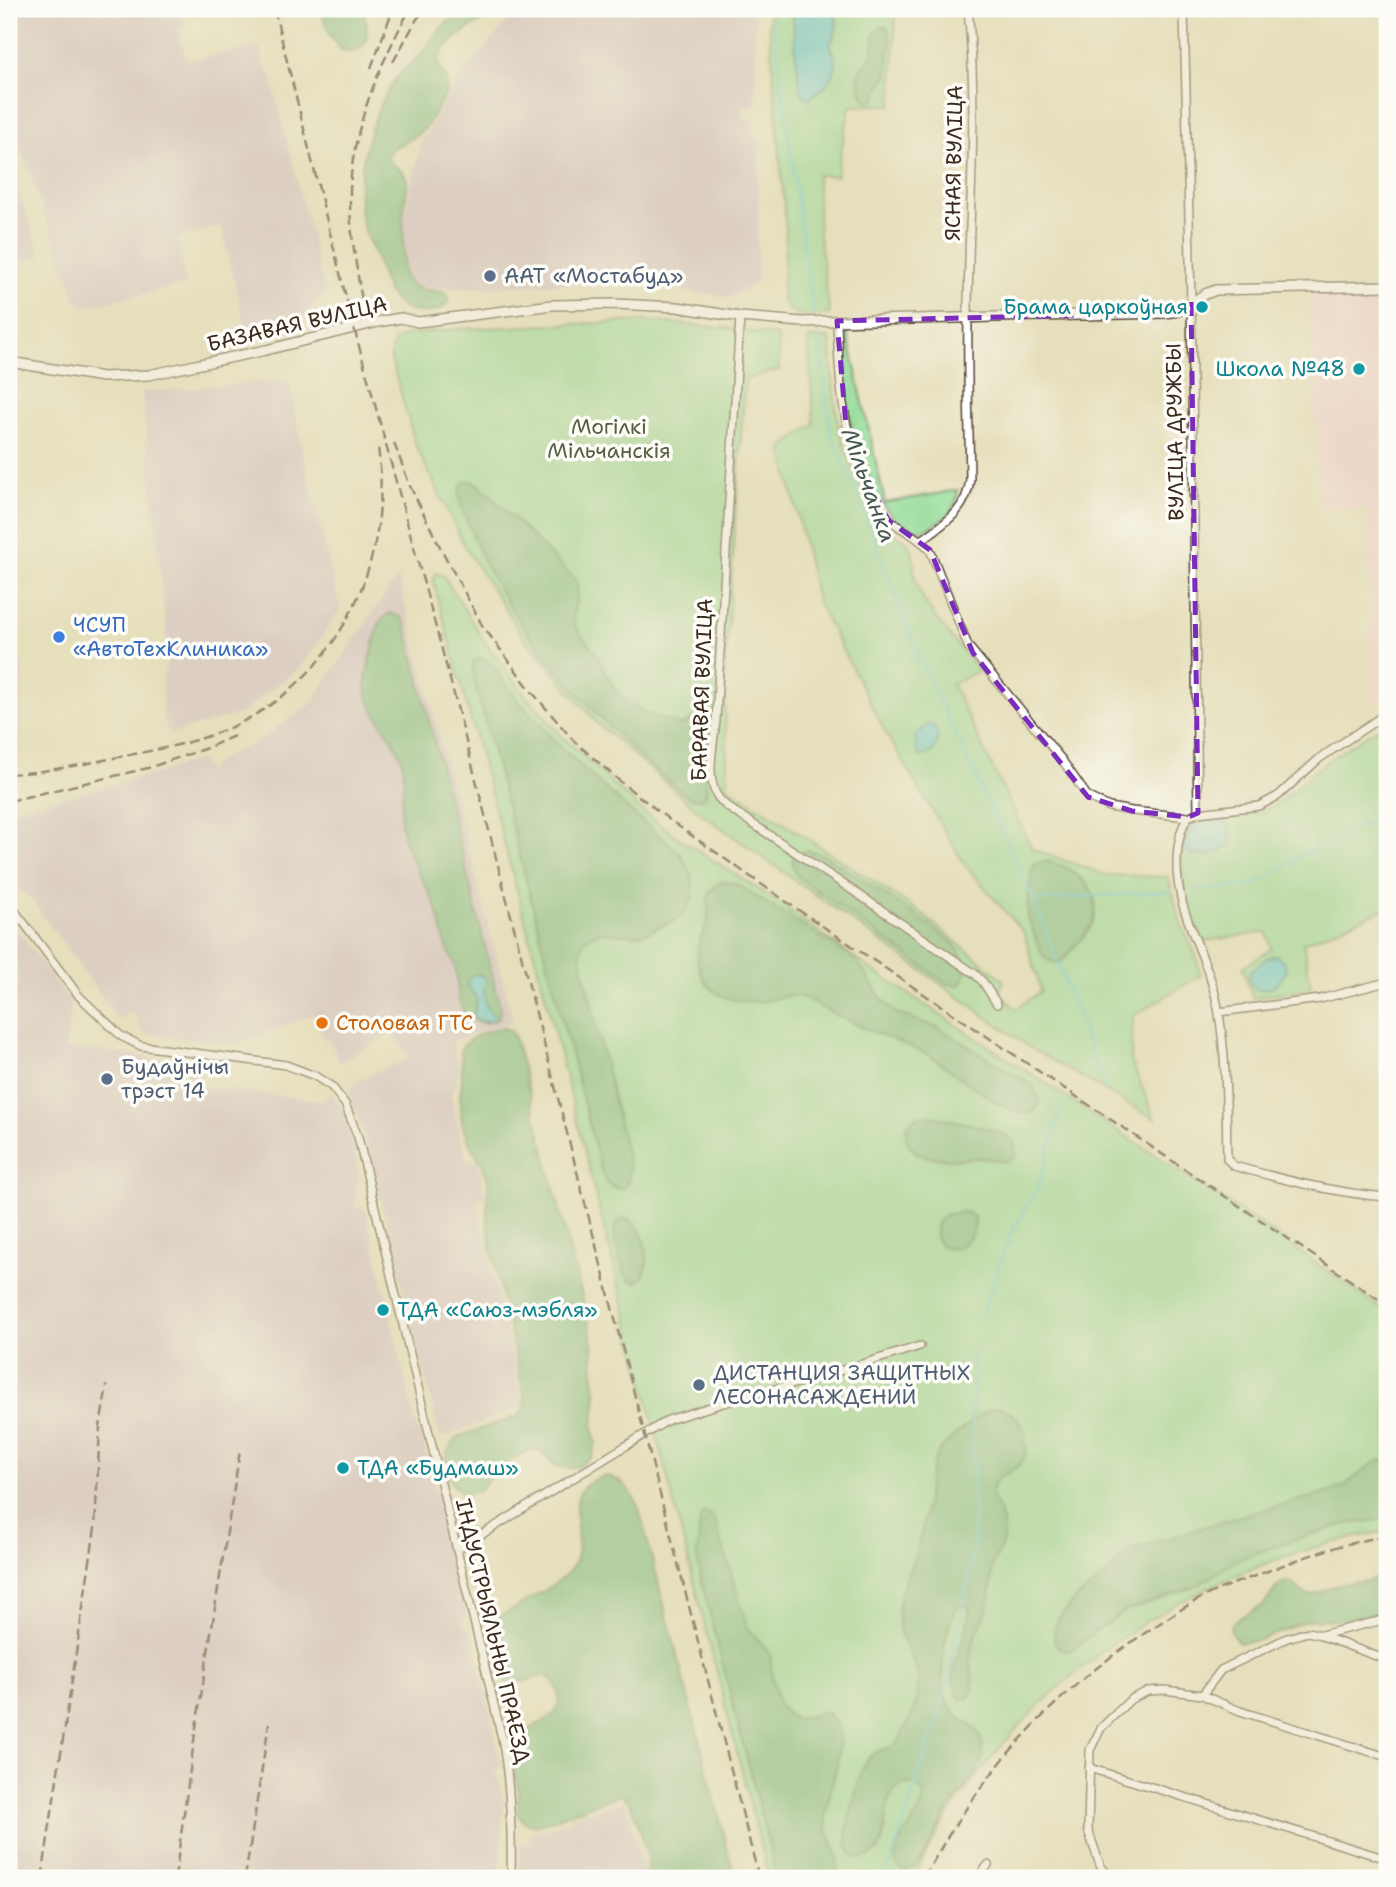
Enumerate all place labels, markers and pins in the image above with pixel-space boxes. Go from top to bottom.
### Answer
place label: ААТ «Мостабуд» [504,262,683,290]
marker: ААТ «Мостабуд» [482,268,498,284]
place label: Брама царкоўная [1003,293,1188,321]
marker: Брама царкоўная [1194,299,1210,315]
place label: Школа №48 [1216,355,1345,383]
marker: Школа №48 [1351,361,1367,377]
place label: ЧСУП «АвтоТехКлиника» [73,611,268,663]
marker: ЧСУП «АвтоТехКлиника» [51,629,67,645]
place label: Столовая ГТС [336,1009,473,1037]
marker: Столовая ГТС [314,1015,330,1031]
place label: Будаўнічы трэст 14 [121,1053,229,1105]
marker: Будаўнічы трэст 14 [99,1071,115,1087]
place label: ТДА «Саюз-мэбля» [397,1296,598,1324]
marker: ТДА «Саюз-мэбля» [375,1302,391,1318]
place label: ДИСТАНЦИЯ ЗАЩИТНЫХ ЛЕСОНАСАЖДЕНИЙ [713,1359,970,1411]
marker: ДИСТАНЦИЯ ЗАЩИТНЫХ ЛЕСОНАСАЖДЕНИЙ [691,1377,707,1393]
place label: ТДА «Будмаш» [357,1454,519,1482]
marker: ТДА «Будмаш» [335,1460,351,1476]

